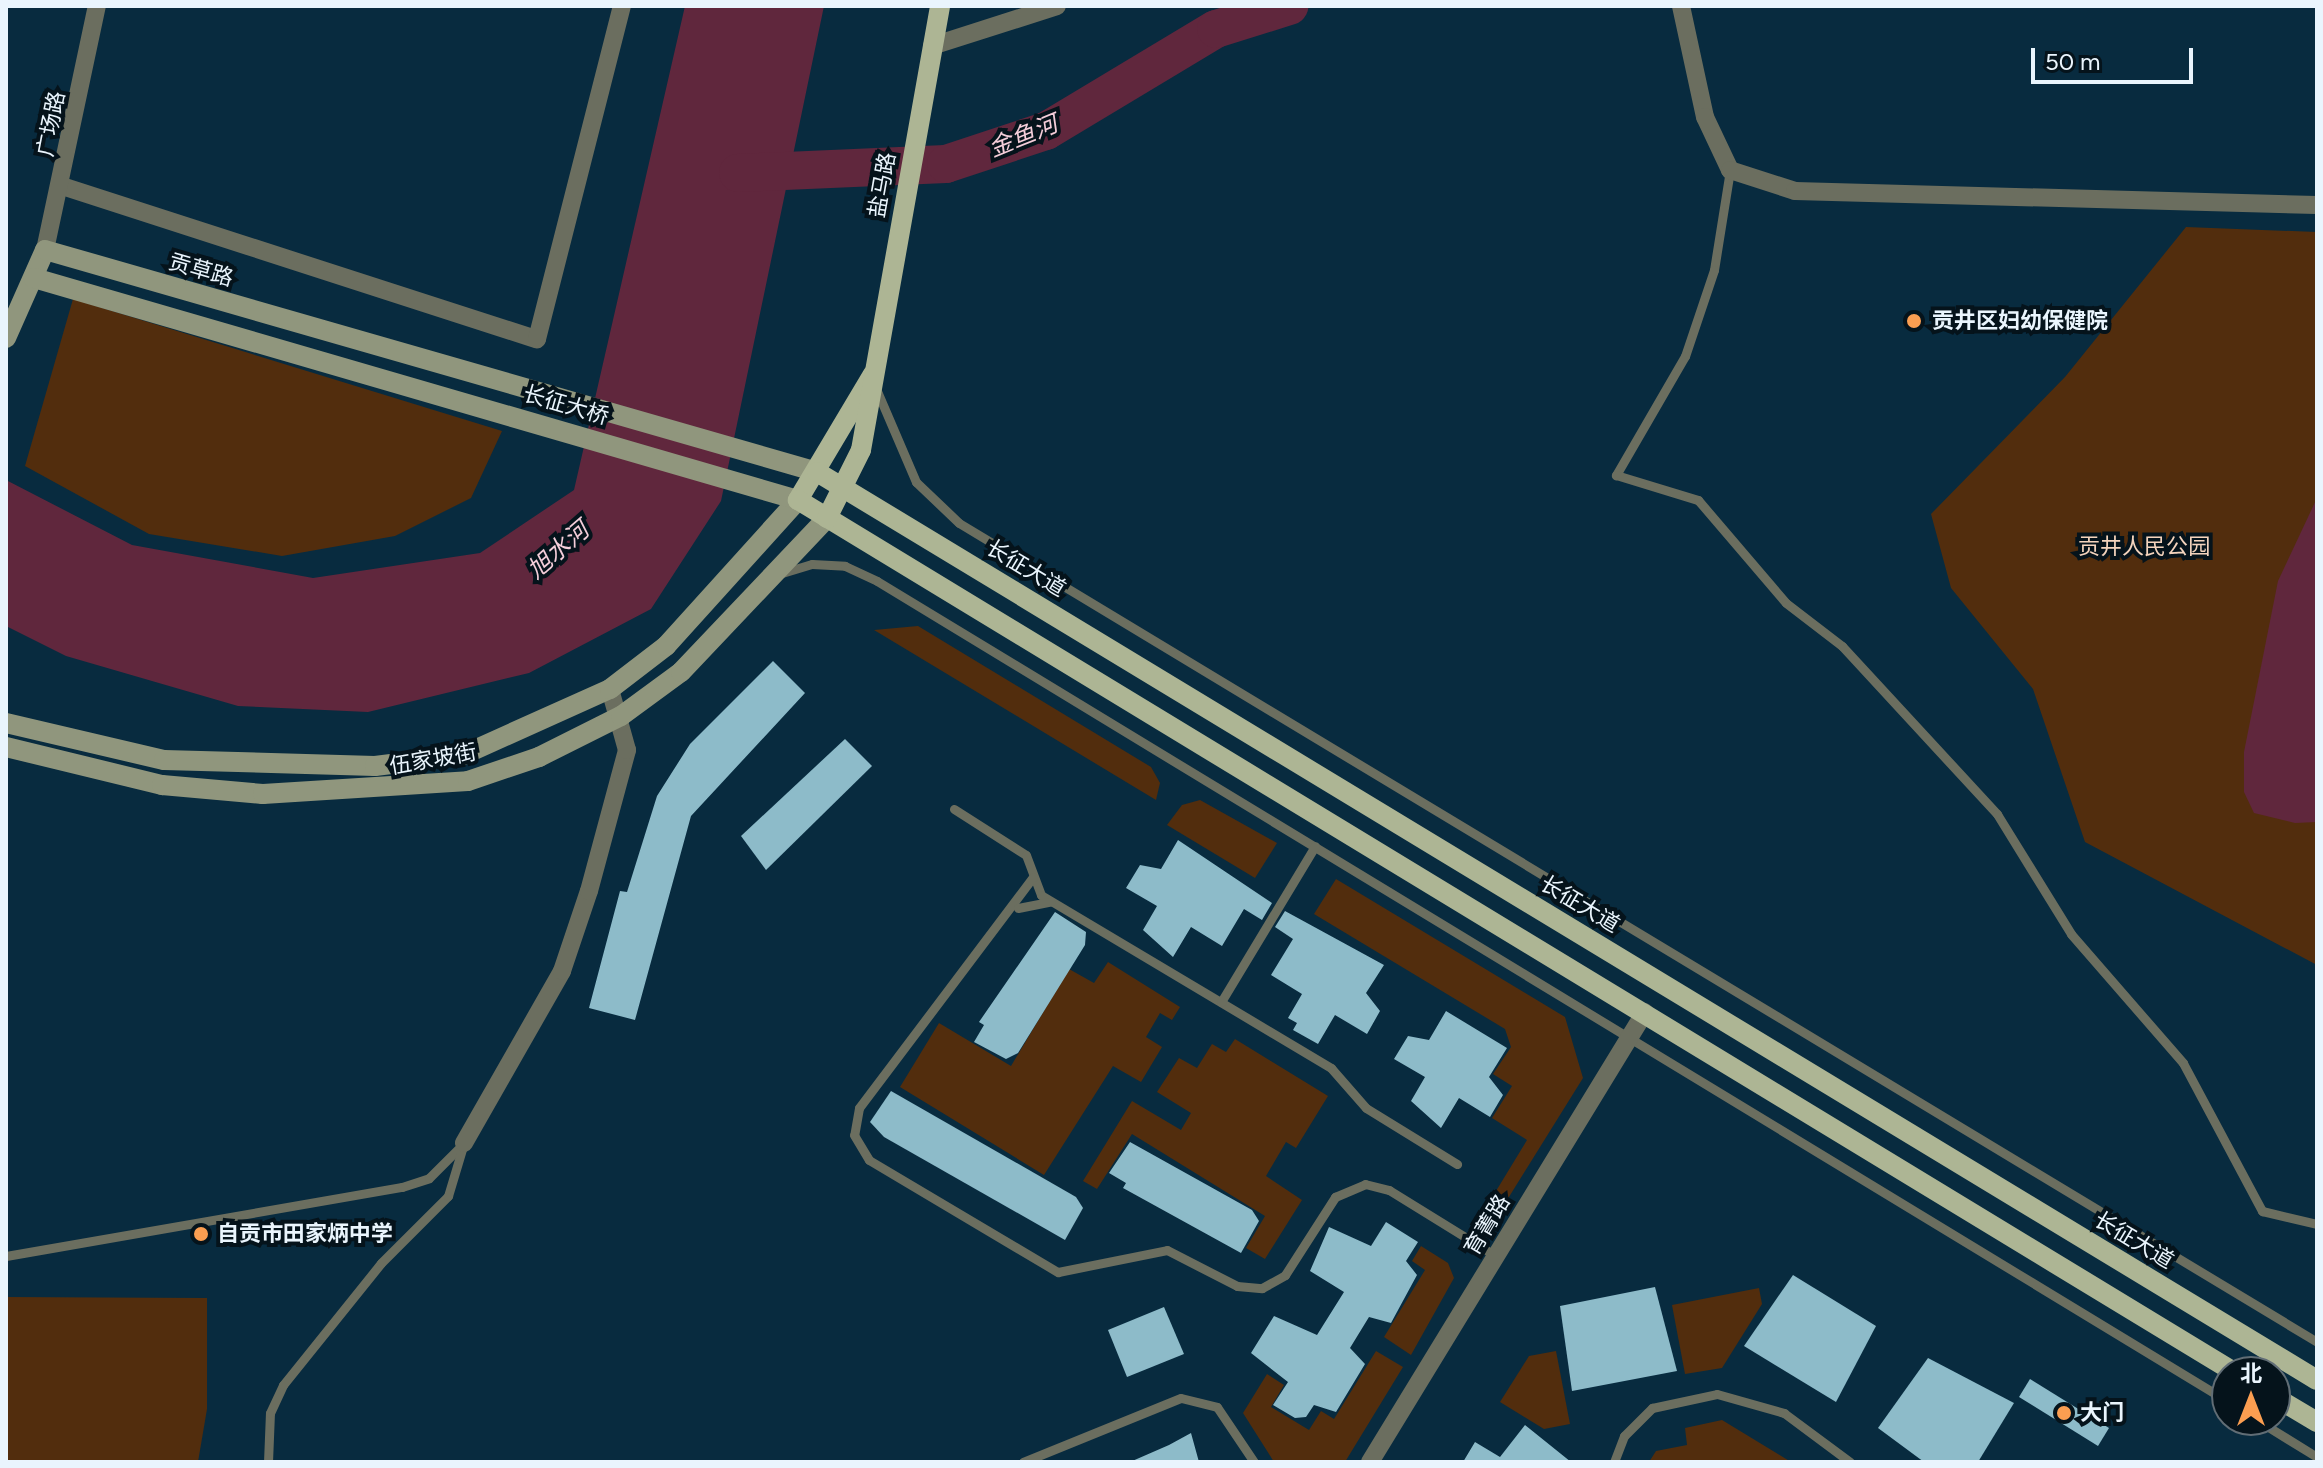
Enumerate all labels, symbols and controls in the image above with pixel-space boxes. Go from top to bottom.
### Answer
scale bar [2035,32,2197,82]
text: 50 m [2045,47,2101,76]
street label: 广场路 [32,89,70,159]
water label: 金鱼河 [984,109,1062,163]
street label: 盐马路 [863,150,901,220]
street label: 贡草路 [166,248,236,292]
place label: 贡井区妇幼保健院 [1932,308,2108,334]
marker: 贡井区妇幼保健院 [1903,310,1925,332]
street label: 长征大桥 [520,380,612,430]
water label: 旭水河 [521,516,595,584]
street label: 长征大道 [981,534,1071,602]
park label: 贡井人民公园 [2078,534,2210,560]
street label: 伍家坡街 [387,738,479,780]
street label: 长征大道 [1535,870,1625,938]
street label: 育菁路 [1459,1190,1515,1260]
street label: 长征大道 [2089,1206,2179,1274]
place label: 自贡市田家炳中学 [217,1221,393,1247]
marker: 自贡市田家炳中学 [192,1225,210,1243]
north arrow [2211,1356,2291,1436]
text: 北 [2240,1360,2262,1387]
place label: 大门 [2080,1400,2124,1426]
marker: 大门 [2055,1404,2073,1422]

